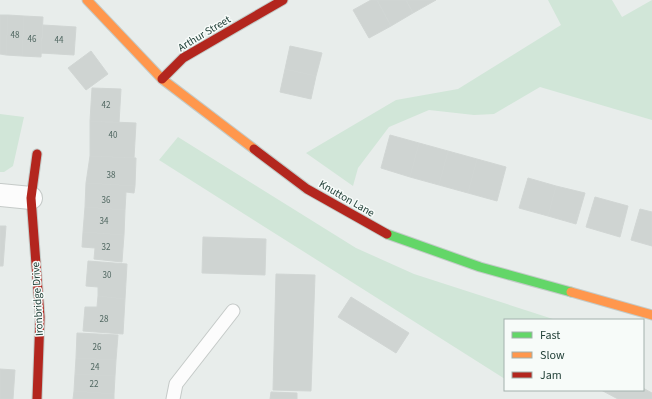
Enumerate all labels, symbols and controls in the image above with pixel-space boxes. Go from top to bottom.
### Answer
street label: Arthur Street [175,12,234,55]
house number: 48 [11,29,20,42]
house number: 46 [28,33,37,46]
house number: 44 [55,34,64,47]
house number: 42 [102,99,111,112]
house number: 40 [109,129,118,142]
house number: 38 [107,169,116,182]
street label: Knutton Lane [316,176,378,221]
house number: 36 [102,194,111,207]
house number: 34 [100,215,109,228]
house number: 32 [102,241,111,254]
street label: Ironbridge Drive [28,261,47,336]
house number: 30 [103,269,112,282]
house number: 28 [100,313,109,326]
legend [504,319,644,391]
text: Fast [540,327,560,344]
house number: 26 [93,341,102,354]
text: Slow [540,347,565,364]
house number: 24 [91,361,100,374]
text: Jam [540,367,562,384]
house number: 22 [90,378,99,391]

